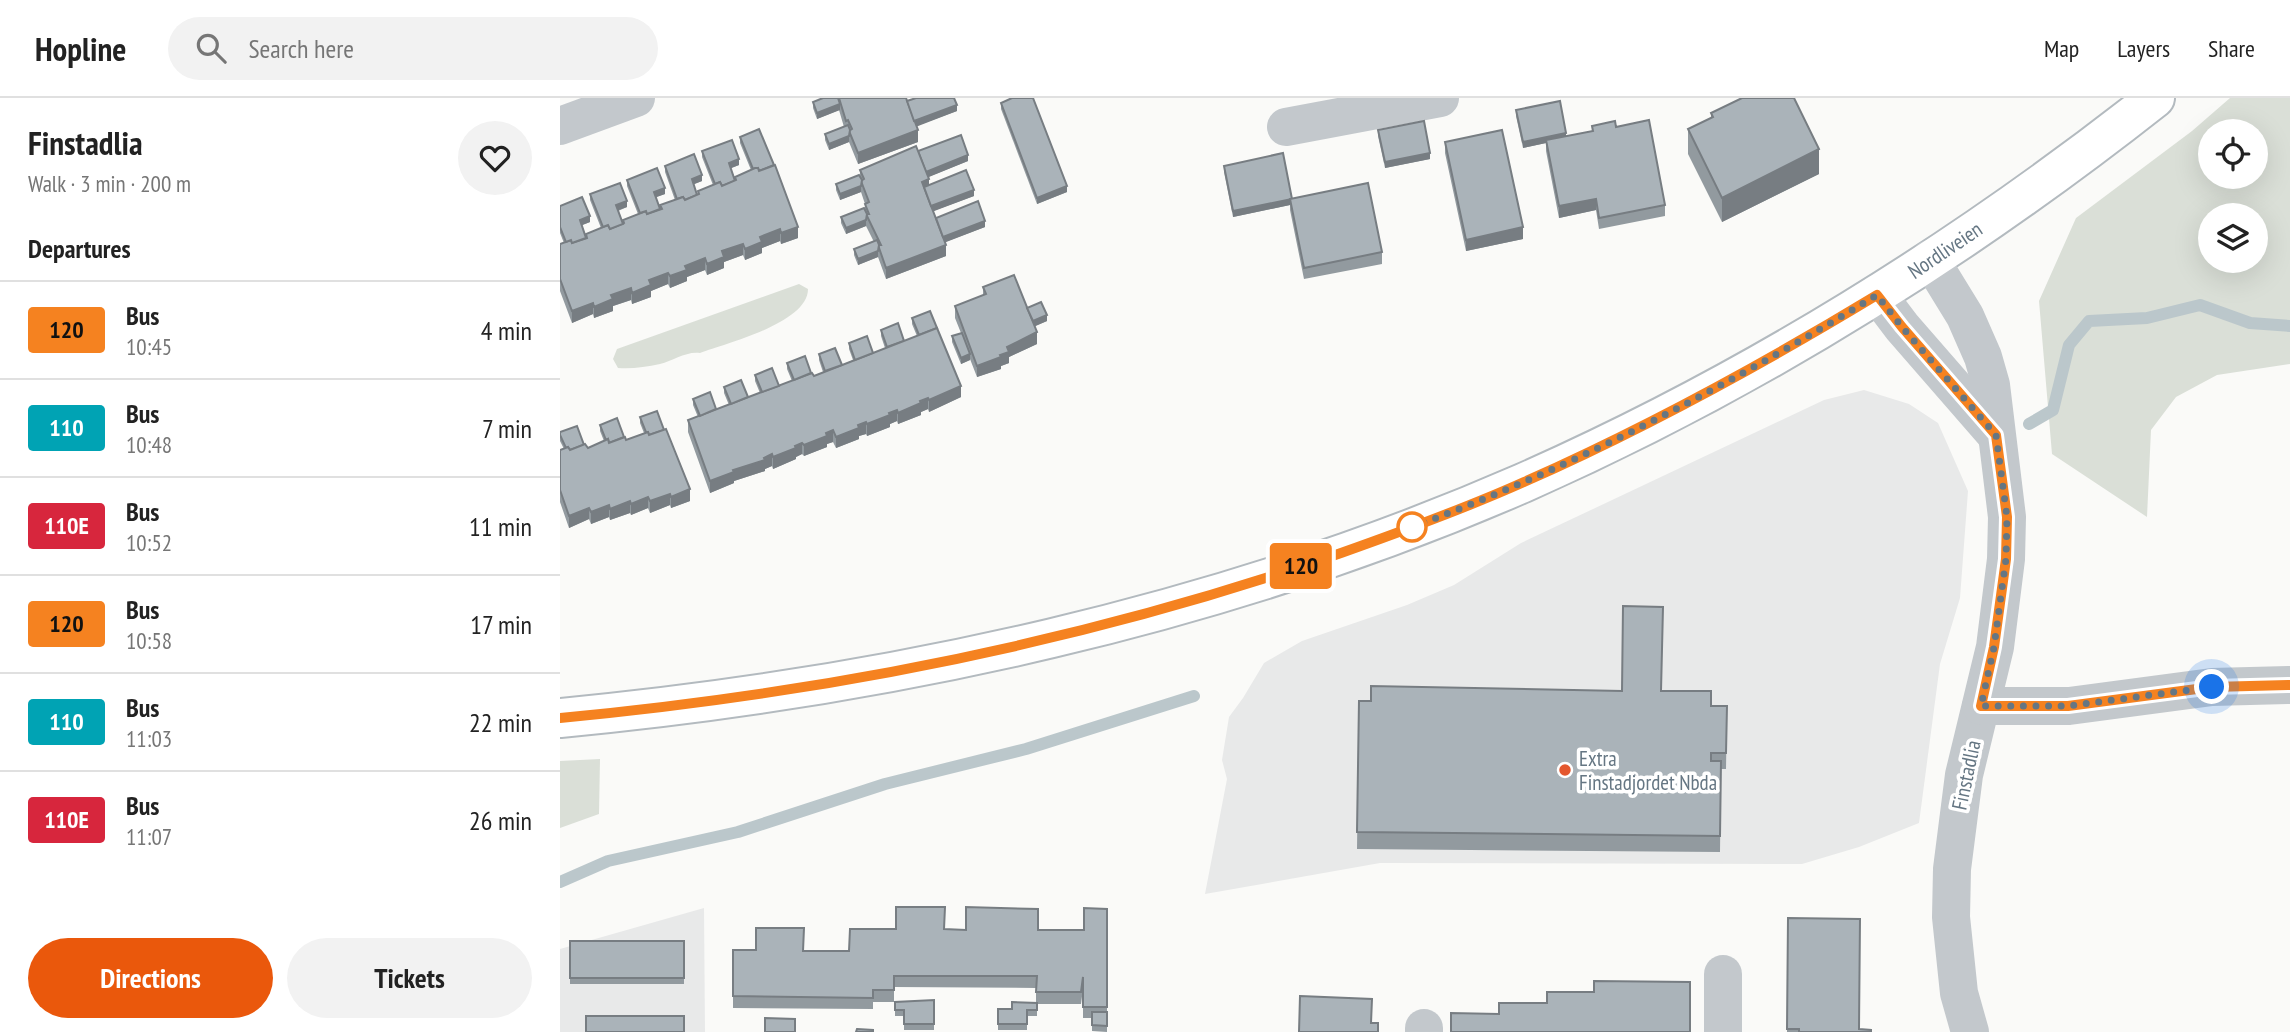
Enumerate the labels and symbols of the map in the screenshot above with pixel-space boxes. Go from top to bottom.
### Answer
street label: Nordliveien [1903,215,1987,285]
unlabelled marker [1397,512,1427,542]
line badge: 120 [1261,543,1341,589]
your location [2194,669,2229,704]
street label: Finstadlia [1945,738,1987,812]
place label: Extra Finstadjordet Nbda [1579,745,1717,796]
marker: Extra Finstadjordet Nbda [1557,762,1573,778]

